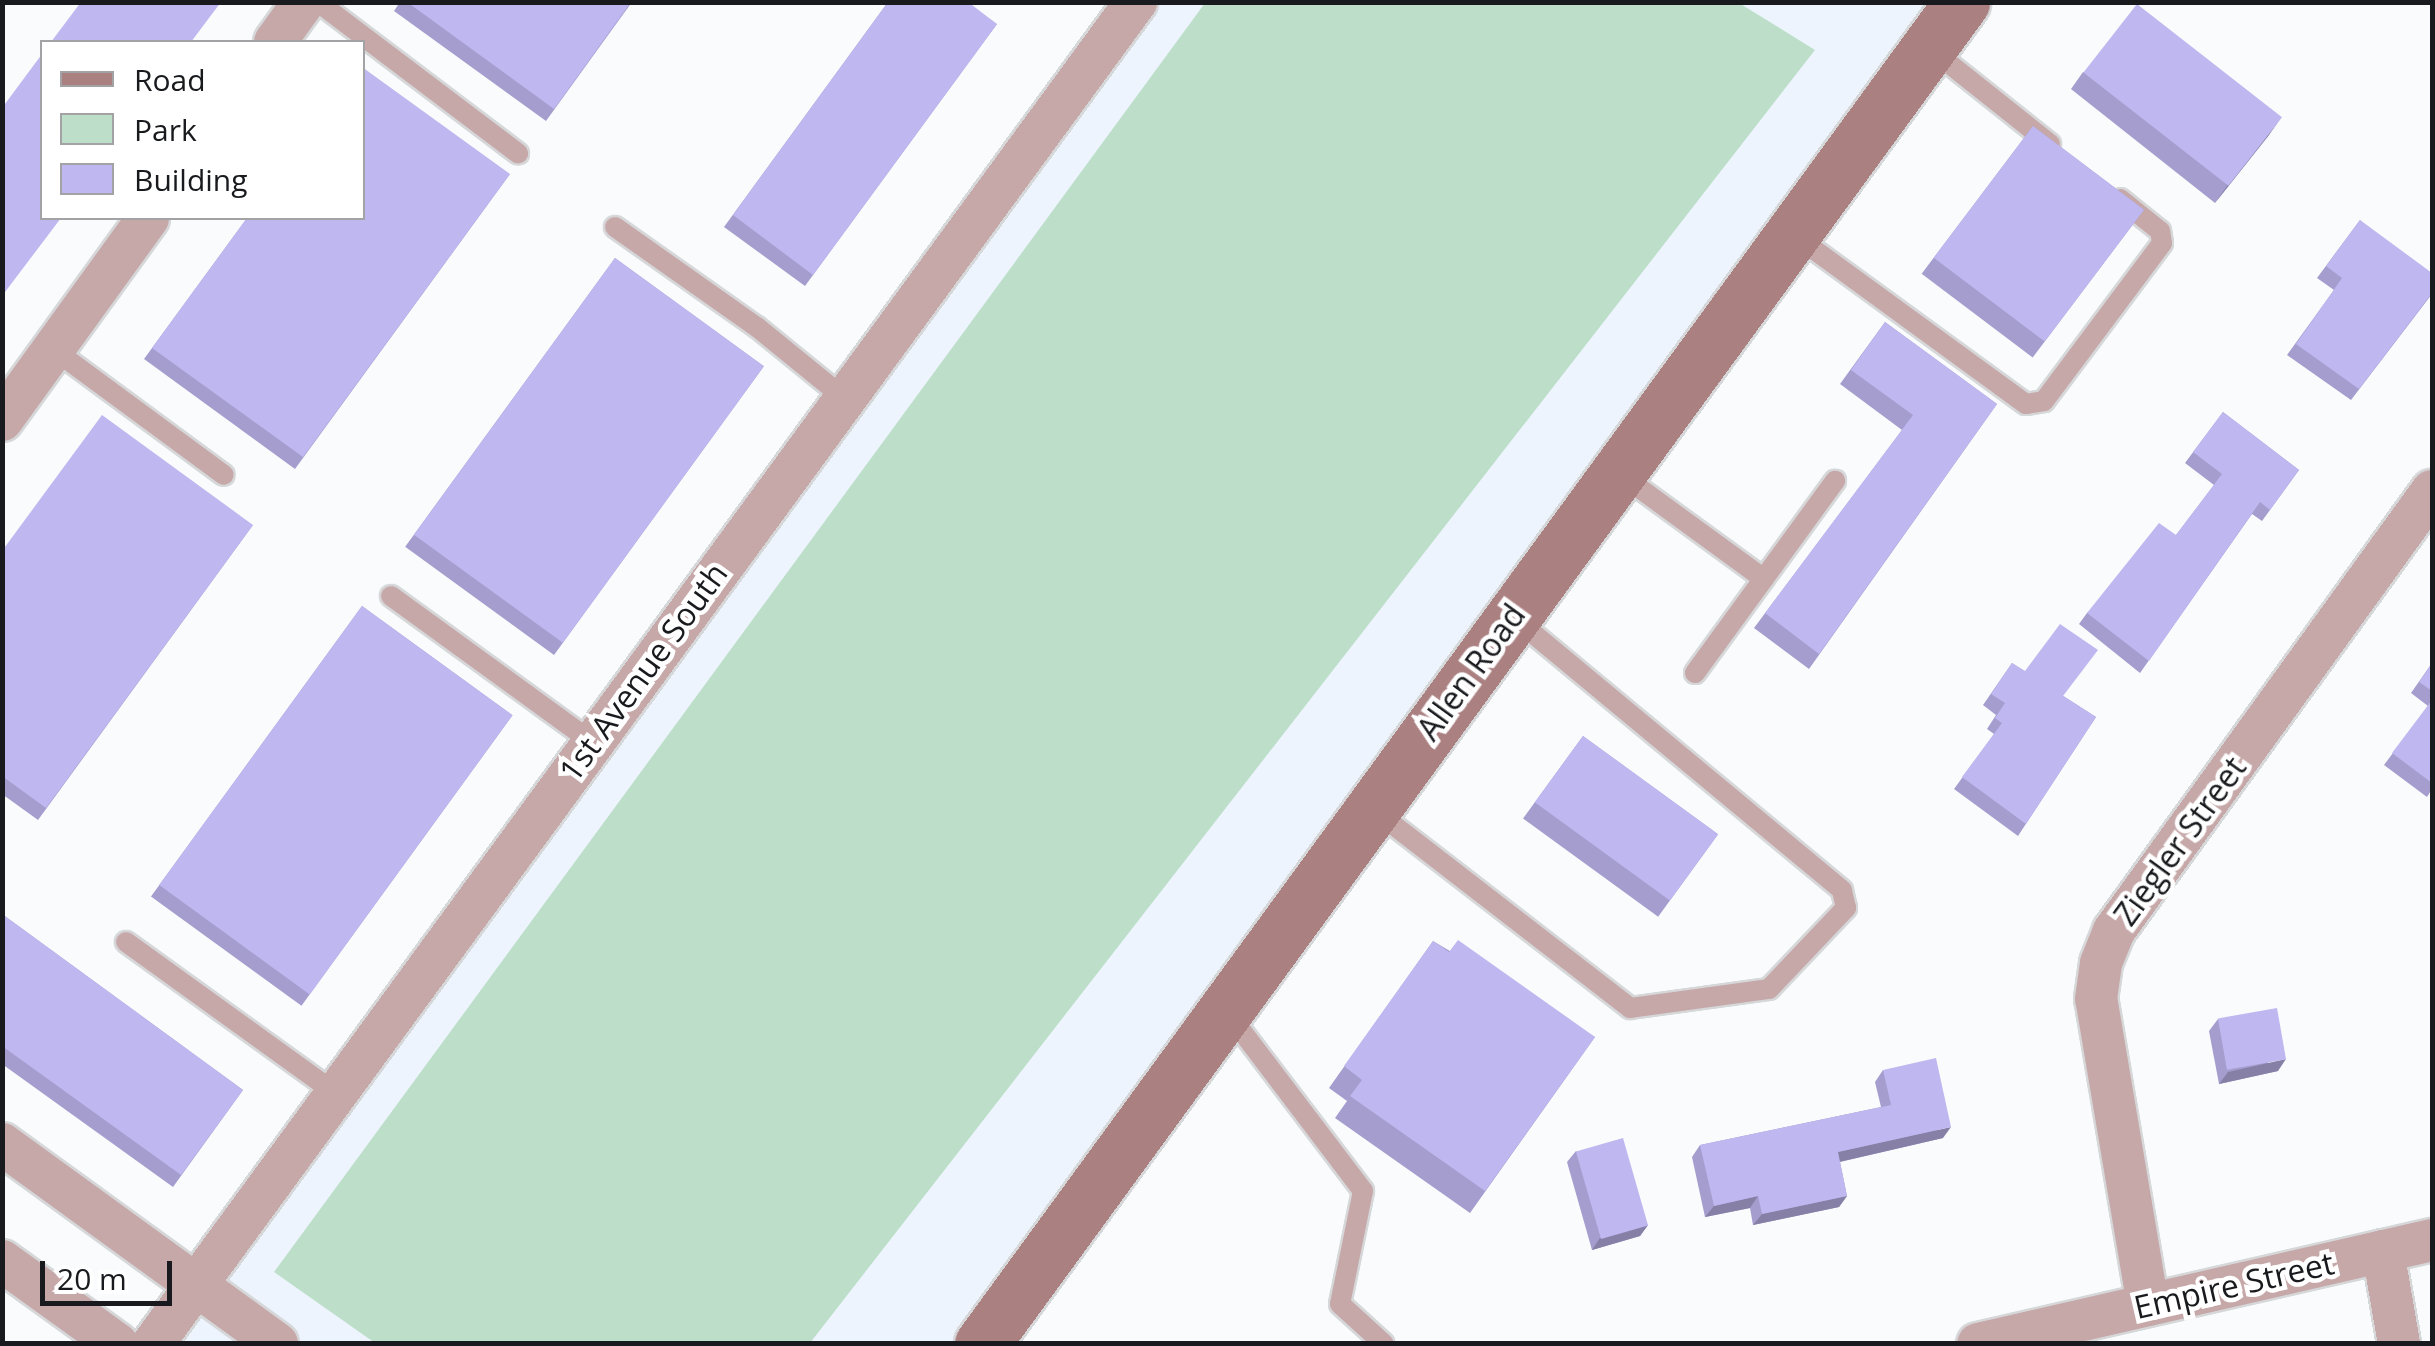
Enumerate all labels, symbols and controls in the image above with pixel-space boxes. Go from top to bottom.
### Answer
legend [40,40,365,220]
text: Road [134,59,206,100]
text: Park [134,109,197,150]
text: Building [134,159,248,200]
street label: 1st Avenue South [551,555,735,789]
street label: Allen Road [1409,597,1533,747]
street label: Ziegler Street [2106,749,2254,933]
scale bar [45,1241,178,1303]
street label: Empire Street [2130,1243,2338,1327]
text: 20 m [57,1258,127,1299]

